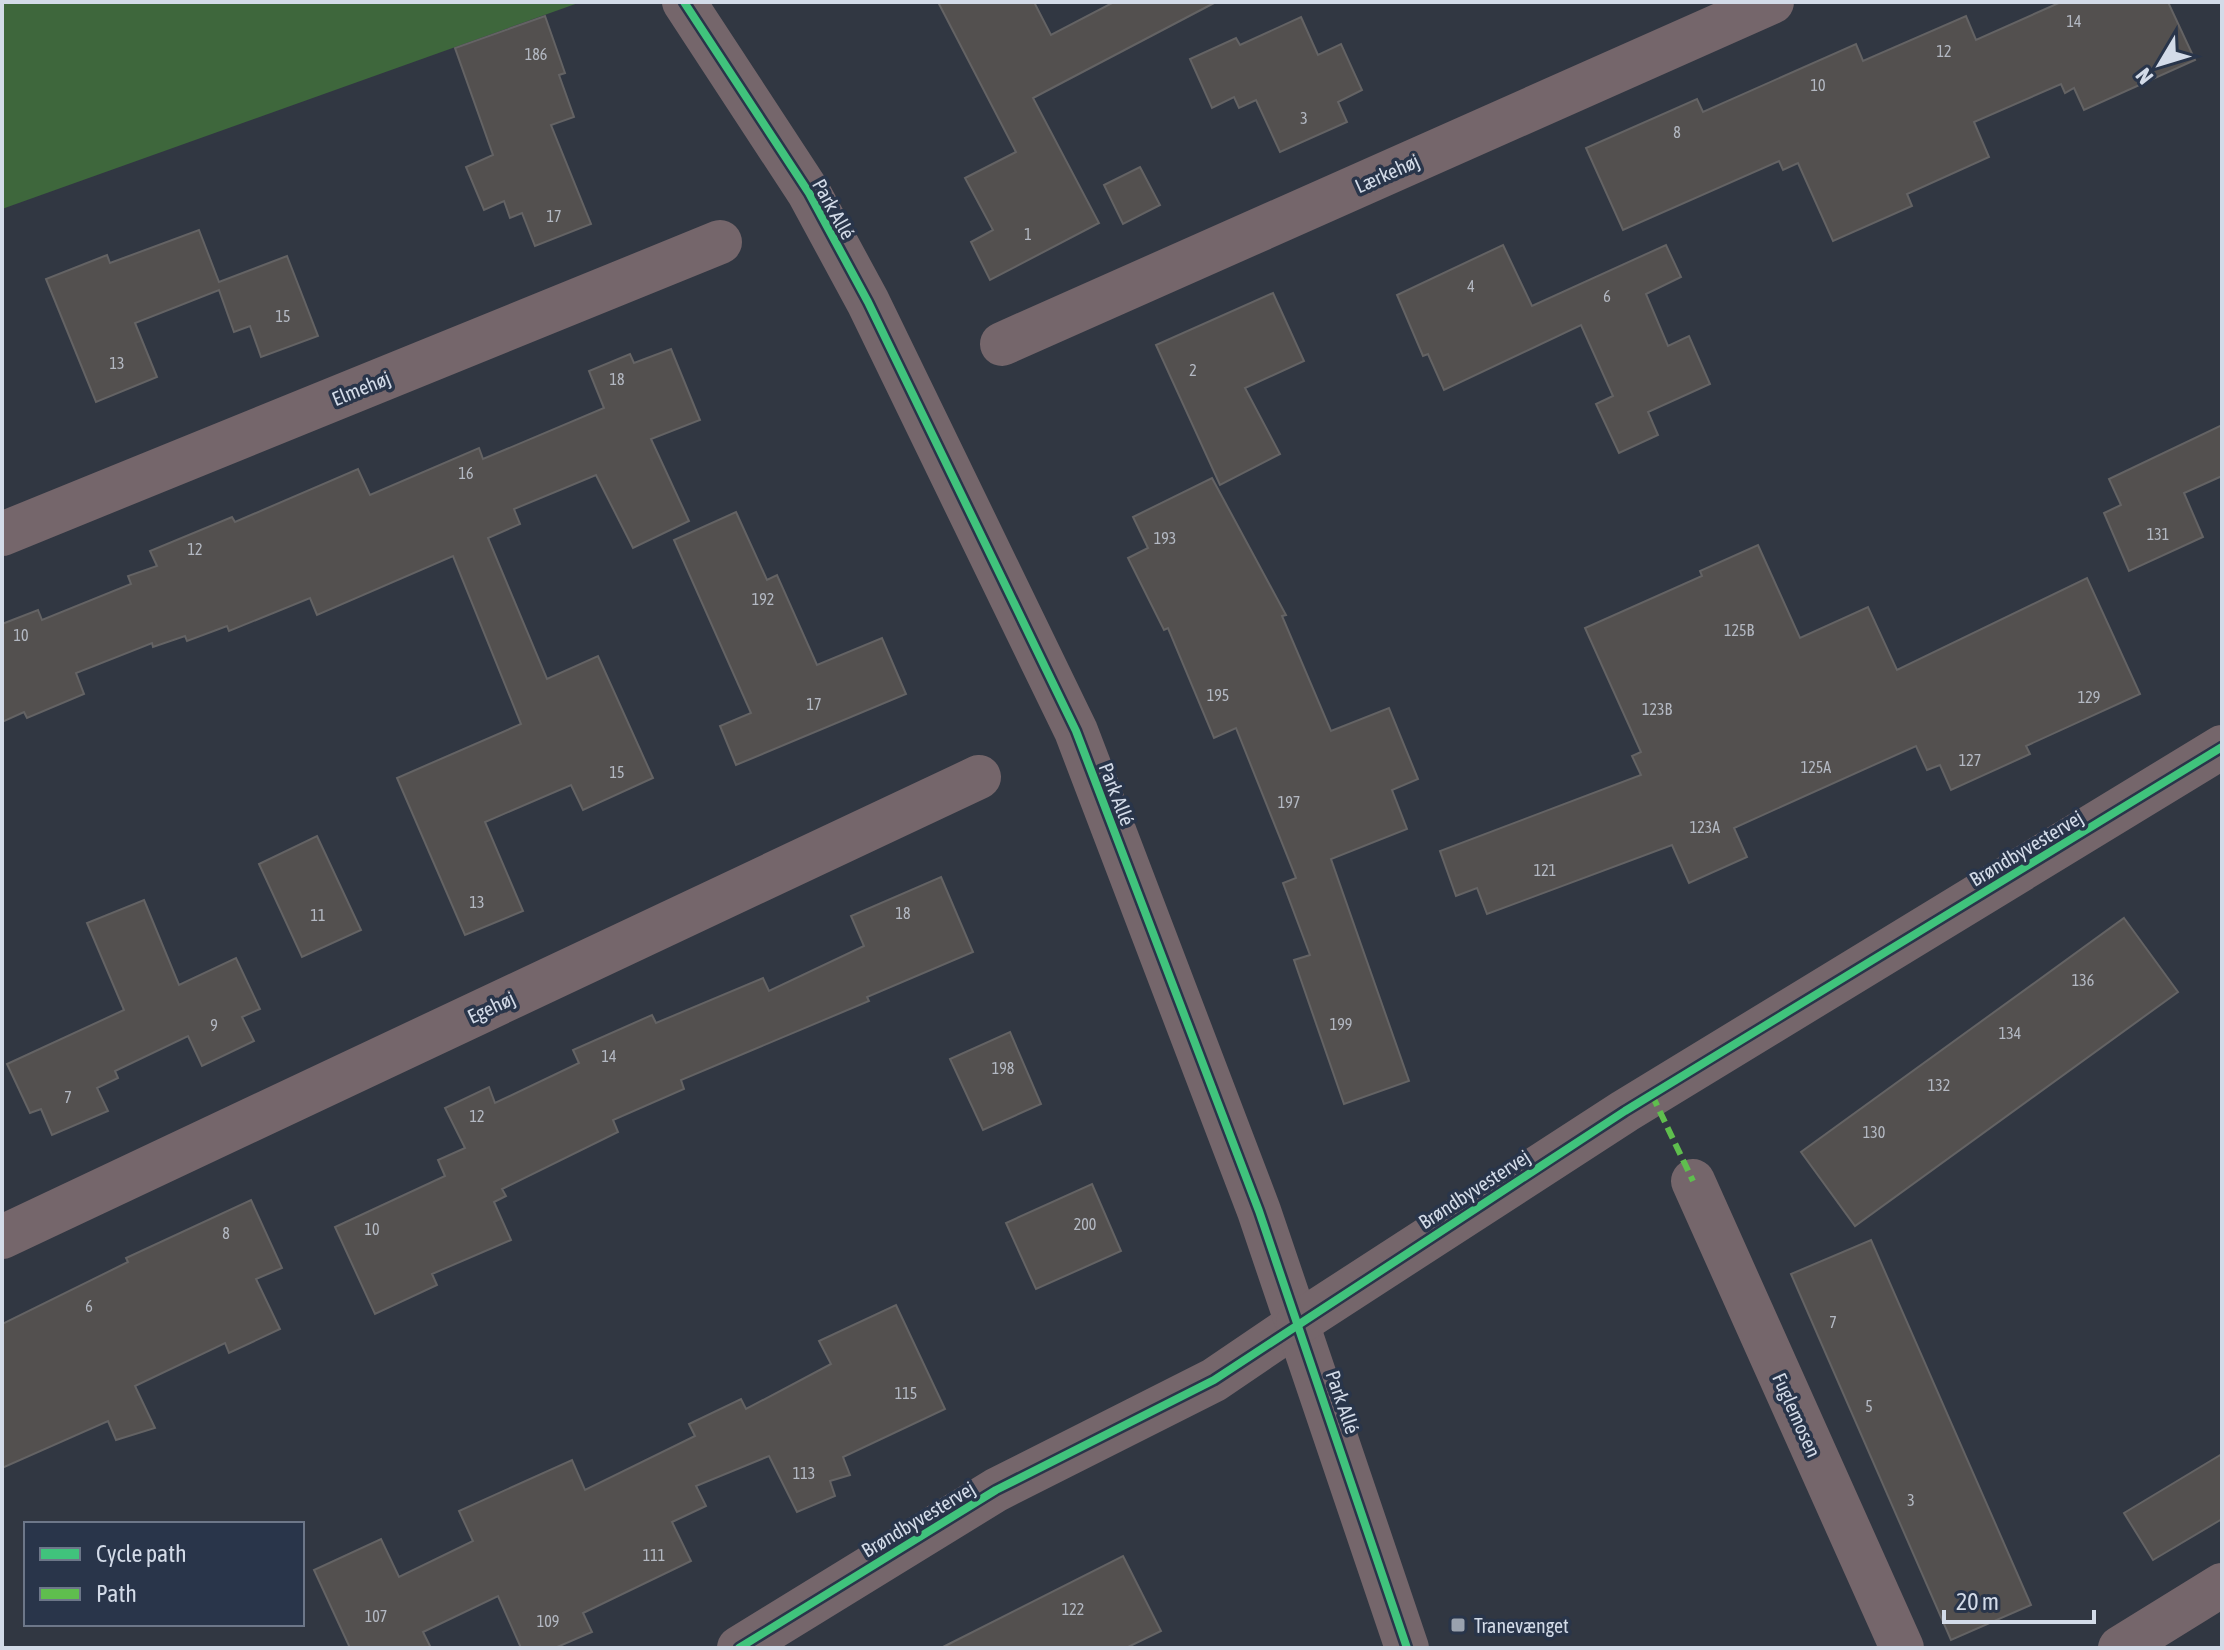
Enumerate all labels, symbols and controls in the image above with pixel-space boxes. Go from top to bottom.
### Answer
house number: 14 [2066,12,2082,30]
north arrow [2120,24,2200,104]
house number: 12 [1936,42,1952,60]
house number: 186 [525,45,547,63]
text: N [2130,63,2158,89]
house number: 10 [1810,76,1826,94]
house number: 3 [1300,109,1308,127]
house number: 8 [1673,123,1681,141]
street label: Lærkehøj [1351,149,1423,197]
street label: Park Allé [808,175,860,243]
house number: 17 [546,207,562,225]
house number: 1 [1024,225,1032,243]
house number: 4 [1467,277,1475,295]
house number: 6 [1603,287,1611,305]
house number: 15 [275,307,291,325]
house number: 13 [109,354,125,372]
house number: 2 [1189,361,1197,379]
street label: Elmehøj [328,366,394,410]
house number: 18 [609,370,625,388]
house number: 16 [458,464,474,482]
house number: 131 [2147,525,2169,543]
house number: 193 [1154,529,1176,547]
house number: 12 [187,540,203,558]
house number: 192 [752,590,774,608]
house number: 125B [1724,621,1754,639]
house number: 10 [13,626,29,644]
house number: 195 [1207,686,1229,704]
house number: 129 [2078,688,2100,706]
house number: 17 [806,695,822,713]
house number: 123B [1642,700,1672,718]
house number: 127 [1959,751,1981,769]
house number: 125A [1801,758,1831,776]
street label: Park Allé [1095,759,1139,829]
house number: 15 [609,763,625,781]
house number: 197 [1278,793,1300,811]
street label: Brøndbyvestervej [1965,805,2087,891]
house number: 123A [1690,818,1720,836]
house number: 121 [1534,861,1556,879]
house number: 13 [469,893,485,911]
house number: 18 [895,904,911,922]
house number: 11 [310,906,326,924]
house number: 136 [2072,971,2094,989]
street label: Egehøj [464,986,518,1028]
house number: 199 [1330,1015,1352,1033]
house number: 9 [210,1016,218,1034]
house number: 134 [1999,1024,2021,1042]
house number: 14 [601,1047,617,1065]
house number: 198 [992,1059,1014,1077]
house number: 132 [1928,1076,1950,1094]
house number: 7 [64,1088,72,1106]
house number: 12 [469,1107,485,1125]
house number: 130 [1863,1123,1885,1141]
street label: Brøndbyvestervej [1414,1145,1534,1233]
house number: 200 [1074,1215,1096,1233]
house number: 10 [364,1220,380,1238]
house number: 8 [222,1224,230,1242]
house number: 6 [85,1297,93,1315]
house number: 7 [1829,1313,1837,1331]
street label: Park Allé [1321,1367,1365,1437]
street label: Fuglemosen [1768,1369,1826,1461]
house number: 115 [895,1384,917,1402]
house number: 5 [1865,1397,1873,1415]
house number: 113 [793,1464,815,1482]
street label: Brøndbyvestervej [857,1476,979,1562]
house number: 3 [1907,1491,1915,1509]
legend [24,1522,304,1626]
text: Cycle path [96,1540,187,1567]
house number: 111 [643,1546,665,1564]
scale bar [1944,1574,2094,1624]
text: Path [96,1580,137,1607]
text: 20 m [1956,1588,1999,1615]
house number: 122 [1062,1600,1084,1618]
house number: 107 [365,1607,387,1625]
house number: 109 [537,1612,559,1630]
place label: Tranevænget [1474,1614,1569,1637]
marker: Tranevænget [1449,1616,1467,1634]

